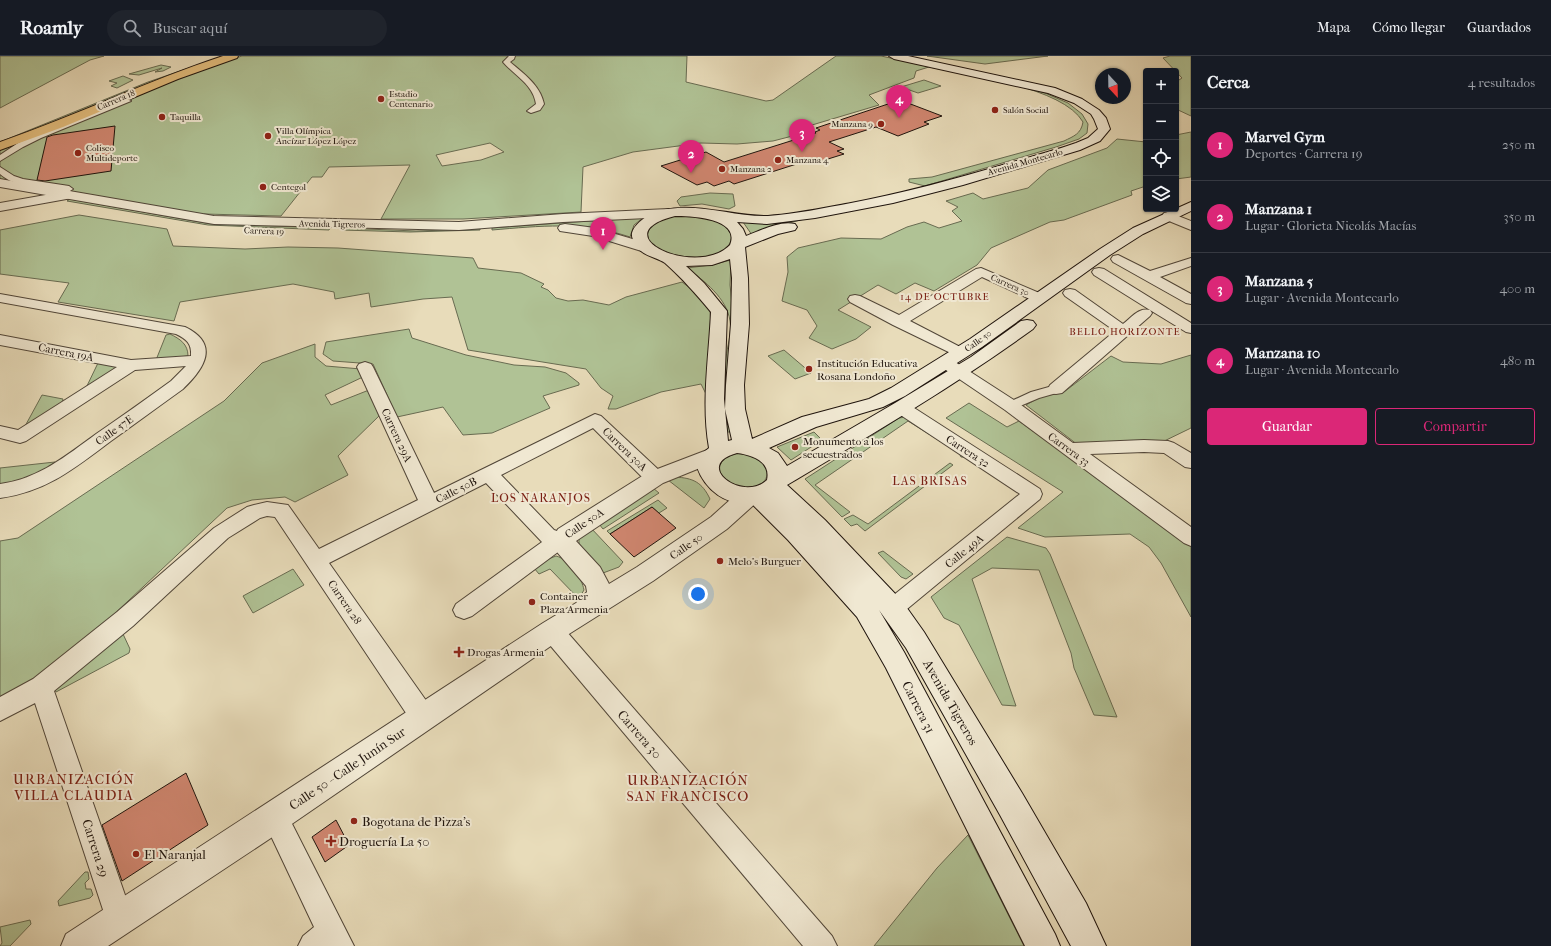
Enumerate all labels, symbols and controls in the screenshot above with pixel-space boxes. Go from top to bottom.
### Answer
search box [107,10,387,46]
text: Roamly [20,17,83,39]
icon: search [121,17,143,39]
text: Buscar aquí [153,19,227,37]
text: Mapa [1317,19,1350,36]
text: Cómo llegar [1372,19,1445,36]
text: Guardados [1467,19,1531,36]
north arrow [1095,68,1131,104]
map controls [1143,68,1179,212]
button: + [1143,68,1179,104]
text: Cerca [1207,72,1249,92]
text: 4 resultados [1468,75,1535,90]
pin: 4 [886,85,912,118]
street label: Carrera 18 [96,87,137,112]
place label: Estadio Centenario [389,89,433,109]
marker: Estadio Centenario [376,94,386,104]
button: − [1143,104,1179,140]
marker: Salón Social [990,105,1000,115]
place label: Salón Social [1003,105,1049,115]
marker: Taquilla [157,112,167,122]
place label: Taquilla [170,112,202,122]
pin: 3 [789,119,815,152]
place label: Manzana 9 [831,119,873,129]
marker: Manzana 9 [876,119,886,129]
place label: Villa Olímpica Ancízar López López [275,126,356,146]
text: Marvel Gym [1245,128,1325,146]
marker: Villa Olímpica Ancízar López López [263,131,273,141]
text: 1 [1218,137,1222,152]
text: 250 m [1502,137,1535,152]
pin: 2 [678,140,704,173]
button: locate [1143,140,1179,176]
place label: Coliseo Multideporte [86,143,138,163]
street label: Avenida Montecarlo [985,146,1064,178]
text: Deportes · Carrera 19 [1245,146,1363,161]
marker: Coliseo Multideporte [73,148,83,158]
marker: Manzana 4 [773,155,783,165]
place label: Manzana 4 [786,155,829,165]
marker: Manzana 2 [717,164,727,174]
place label: Manzana 2 [730,164,772,174]
button: layers [1143,176,1179,212]
marker: Centegol [258,182,268,192]
place label: Centegol [271,182,307,192]
text: Manzana 1 [1245,200,1312,218]
text: 2 [1217,209,1223,224]
text: 350 m [1503,209,1535,224]
pin: 1 [590,217,616,250]
street label: Avenida Tigreros [298,218,366,230]
text: Lugar · Glorieta Nicolás Macías [1245,218,1416,233]
street label: Carrera 19 [244,225,284,237]
street label: Carrera 30 [989,272,1031,298]
text: Manzana 5 [1245,272,1313,290]
text: 3 [1217,281,1223,296]
text: 400 m [1499,281,1535,296]
text: Lugar · Avenida Montecarlo [1245,290,1399,305]
district label: 14 DE OCTUBRE [900,291,990,303]
district label: BELLO HORIZONTE [1069,326,1181,338]
street label: Calle 50 [963,328,993,354]
street label: Carrera 19A [37,341,96,364]
text: Manzana 10 [1245,344,1320,362]
text: 4 [1216,353,1224,368]
text: 480 m [1500,353,1535,368]
place label: Institución Educativa Rosana Londoño [817,357,918,383]
text: Lugar · Avenida Montecarlo [1245,362,1399,377]
marker: Institución Educativa Rosana Londoño [804,364,814,374]
street label: Carrera 29A [378,406,415,465]
button: Guardar [1207,408,1367,445]
button: Compartir [1375,408,1535,445]
street label: Calle 57E [93,413,136,448]
street label: Carrera 30A [600,425,650,474]
street label: Carrera 33 [1045,430,1092,469]
street label: Carrera 32 [943,432,992,471]
place label: Monumento a los secuestrados [803,435,884,461]
marker: Monumento a los secuestrados [790,442,800,452]
district label: LAS BRISAS [892,474,968,488]
street label: Calle 50B [434,475,479,506]
district label: LOS NARANJOS [491,491,591,505]
street label: Calle 50A [562,505,607,541]
street label: Calle 50 [667,530,705,562]
street label: Calle 49A [942,531,987,571]
place label: Melo's Burguer [728,555,801,568]
marker: Melo's Burguer [715,556,725,566]
street label: Carrera 28 [325,578,364,627]
your location [688,584,708,604]
place label: Container Plaza Armenia [540,590,609,616]
marker: Container Plaza Armenia [527,597,537,607]
place label: Drogas Armenia [467,646,545,659]
marker: Drogas Armenia [454,647,464,657]
street label: Avenida Tigreros [920,656,981,748]
street label: Carrera 31 [899,679,938,736]
street label: Carrera 30 [615,707,665,762]
street label: Calle 50 - Calle Junín Sur [286,724,409,813]
district label: URBANIZACIÓN VILLA CLAUDIA [13,770,135,804]
district label: URBANIZACIÓN SAN FRANCISCO [627,771,749,805]
place label: Bogotana de Pizza's [362,814,471,829]
marker: Bogotana de Pizza's [349,816,359,826]
street label: Carrera 29 [79,817,112,879]
place label: Droguería La 50 [339,834,429,849]
marker: Droguería La 50 [326,836,336,846]
place label: El Naranjal [144,847,206,862]
marker: El Naranjal [131,849,141,859]

